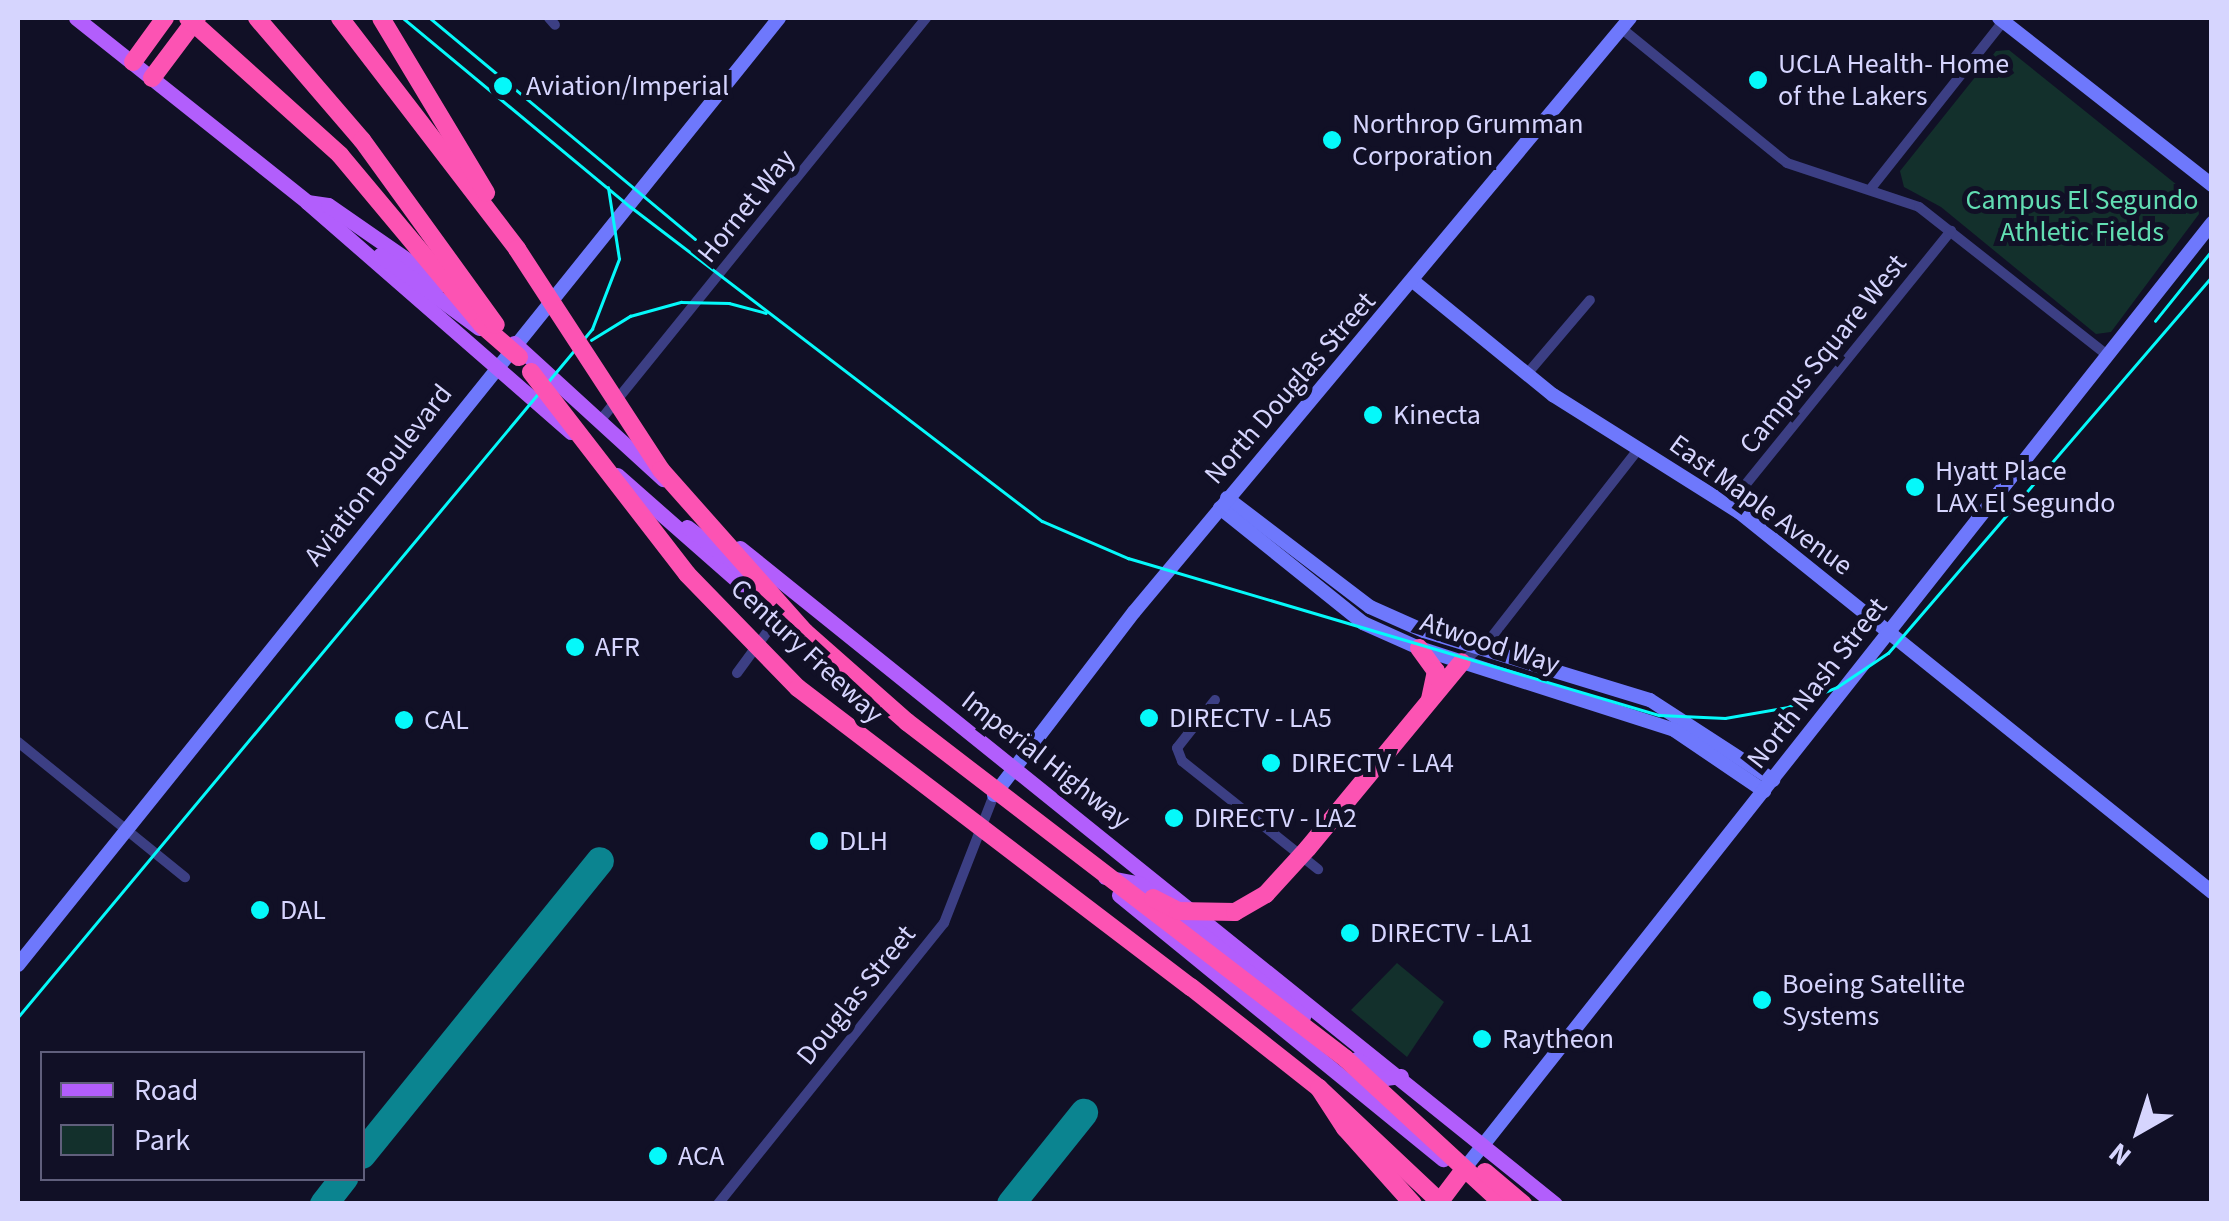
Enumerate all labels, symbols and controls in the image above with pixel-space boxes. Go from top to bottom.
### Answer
place label: UCLA Health- Home of the Lakers [1778,47,2009,113]
place label: Aviation/Imperial [526,69,729,103]
marker: UCLA Health- Home of the Lakers [1747,69,1769,91]
marker: Aviation/Imperial [490,73,516,99]
place label: Northrop Grumman Corporation [1352,107,1584,173]
marker: Northrop Grumman Corporation [1321,129,1343,151]
street label: Hornet Way [690,143,802,269]
park label: Campus El Segundo Athletic Fields [1966,183,2198,249]
street label: Campus Square West [1732,248,1914,460]
street label: North Douglas Street [1197,285,1383,491]
street label: Aviation Boulevard [297,378,459,572]
place label: Kinecta [1393,398,1481,432]
marker: Kinecta [1362,404,1384,426]
street label: East Maple Avenue [1663,427,1859,583]
place label: Hyatt Place LAX El Segundo [1935,454,2115,520]
marker: Hyatt Place LAX El Segundo [1904,476,1926,498]
street label: Century Freeway [724,572,890,730]
street label: North Nash Street [1740,591,1894,775]
street label: Atwood Way [1416,605,1564,681]
place label: AFR [595,630,640,664]
marker: AFR [564,636,586,658]
street label: Imperial Highway [955,684,1137,836]
place label: DIRECTV - LA5 [1169,701,1332,735]
place label: CAL [424,703,469,737]
marker: DIRECTV - LA5 [1138,707,1160,729]
marker: CAL [393,709,415,731]
place label: DIRECTV - LA4 [1291,746,1454,780]
marker: DIRECTV - LA4 [1260,752,1282,774]
place label: DIRECTV - LA2 [1194,801,1357,835]
marker: DIRECTV - LA2 [1163,807,1185,829]
place label: DLH [839,824,888,858]
marker: DLH [808,830,830,852]
place label: DAL [280,893,326,927]
marker: DAL [249,899,271,921]
place label: DIRECTV - LA1 [1370,916,1533,950]
street label: Douglas Street [789,918,923,1072]
marker: DIRECTV - LA1 [1339,922,1361,944]
place label: Boeing Satellite Systems [1782,967,1965,1033]
marker: Boeing Satellite Systems [1751,989,1773,1011]
place label: Raytheon [1502,1022,1614,1056]
marker: Raytheon [1471,1028,1493,1050]
legend [40,1051,365,1181]
text: Road [134,1069,198,1112]
north arrow [2089,1081,2189,1181]
text: Park [134,1119,190,1162]
text: N [2100,1133,2140,1176]
place label: ACA [678,1139,724,1173]
marker: ACA [647,1145,669,1167]

